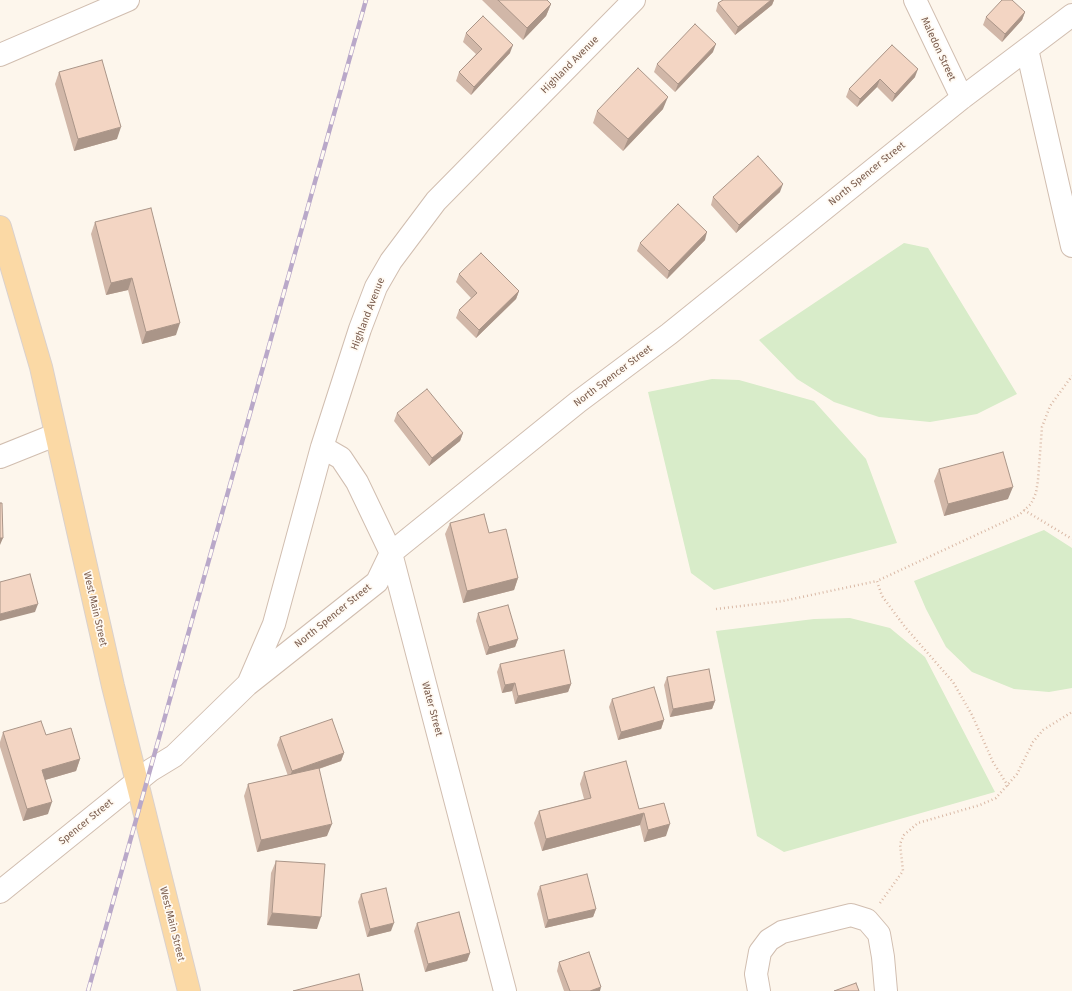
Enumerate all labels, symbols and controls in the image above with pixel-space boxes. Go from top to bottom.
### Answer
street label: Maledon Street [918,15,958,83]
street label: Highland Avenue [539,34,601,96]
street label: North Spencer Street [826,139,908,209]
street label: Highland Avenue [349,276,387,352]
street label: North Spencer Street [571,343,655,409]
street label: West Main Street [81,571,109,647]
street label: North Spencer Street [292,581,374,651]
street label: Water Street [419,680,445,738]
street label: Spencer Street [56,796,116,848]
street label: West Main Street [157,886,187,962]

